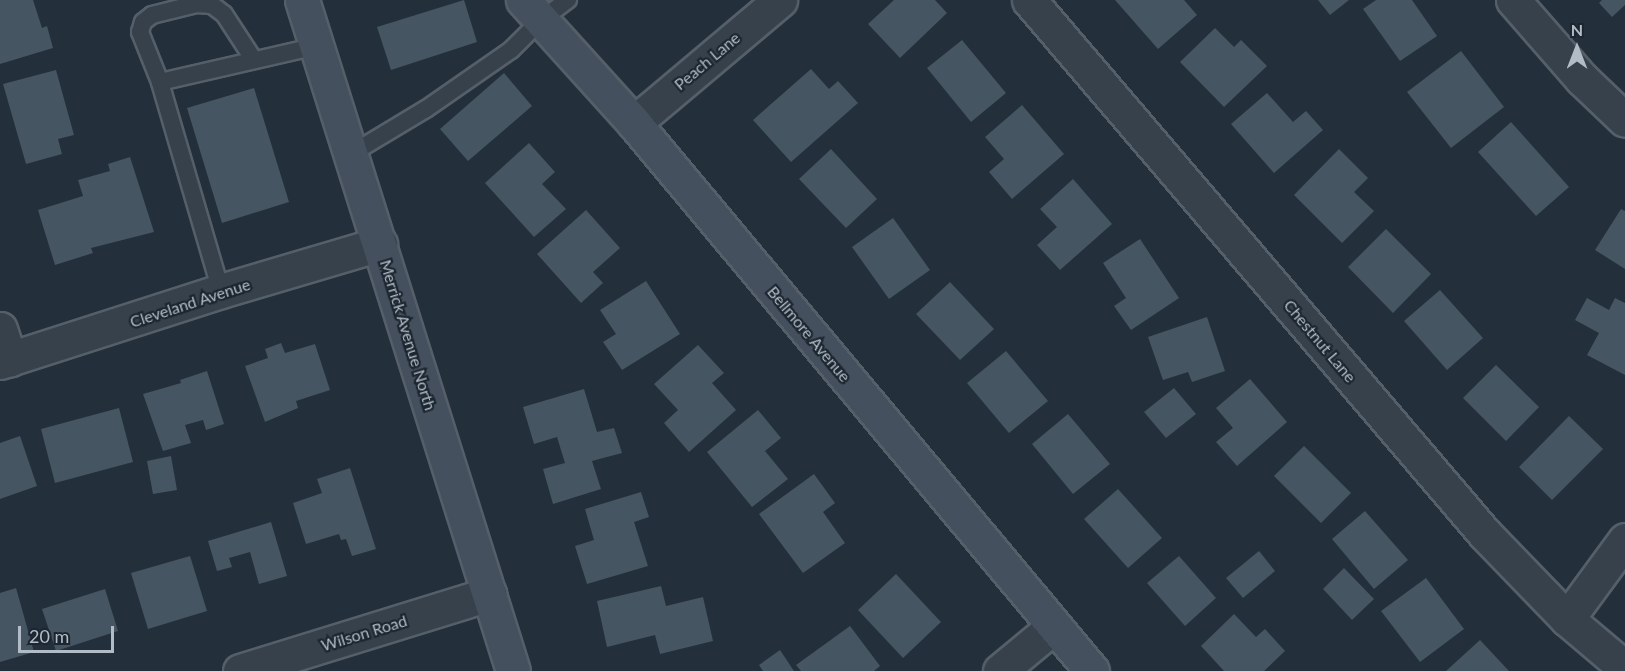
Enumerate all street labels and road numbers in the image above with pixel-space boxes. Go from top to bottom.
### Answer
street label: Peach Lane [670,28,744,94]
street label: Merrick Avenue North [376,257,440,413]
street label: Cleveland Avenue [127,274,253,332]
street label: Bellmore Avenue [763,282,855,386]
street label: Chestnut Lane [1280,296,1360,386]
street label: Wilson Road [319,611,409,655]

